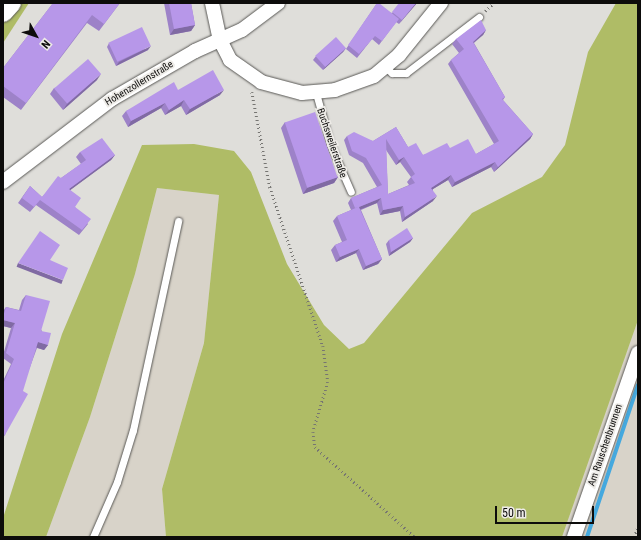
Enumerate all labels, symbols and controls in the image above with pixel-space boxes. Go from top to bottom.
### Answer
north arrow [16,16,56,56]
text: N [38,37,53,51]
street label: Hohenzollernstraße [103,58,175,108]
street label: Buchsweilerstraße [314,107,350,179]
street label: Am Rauschenbrunnen [585,402,625,488]
scale bar [497,498,596,524]
text: 50 m [502,506,526,520]

